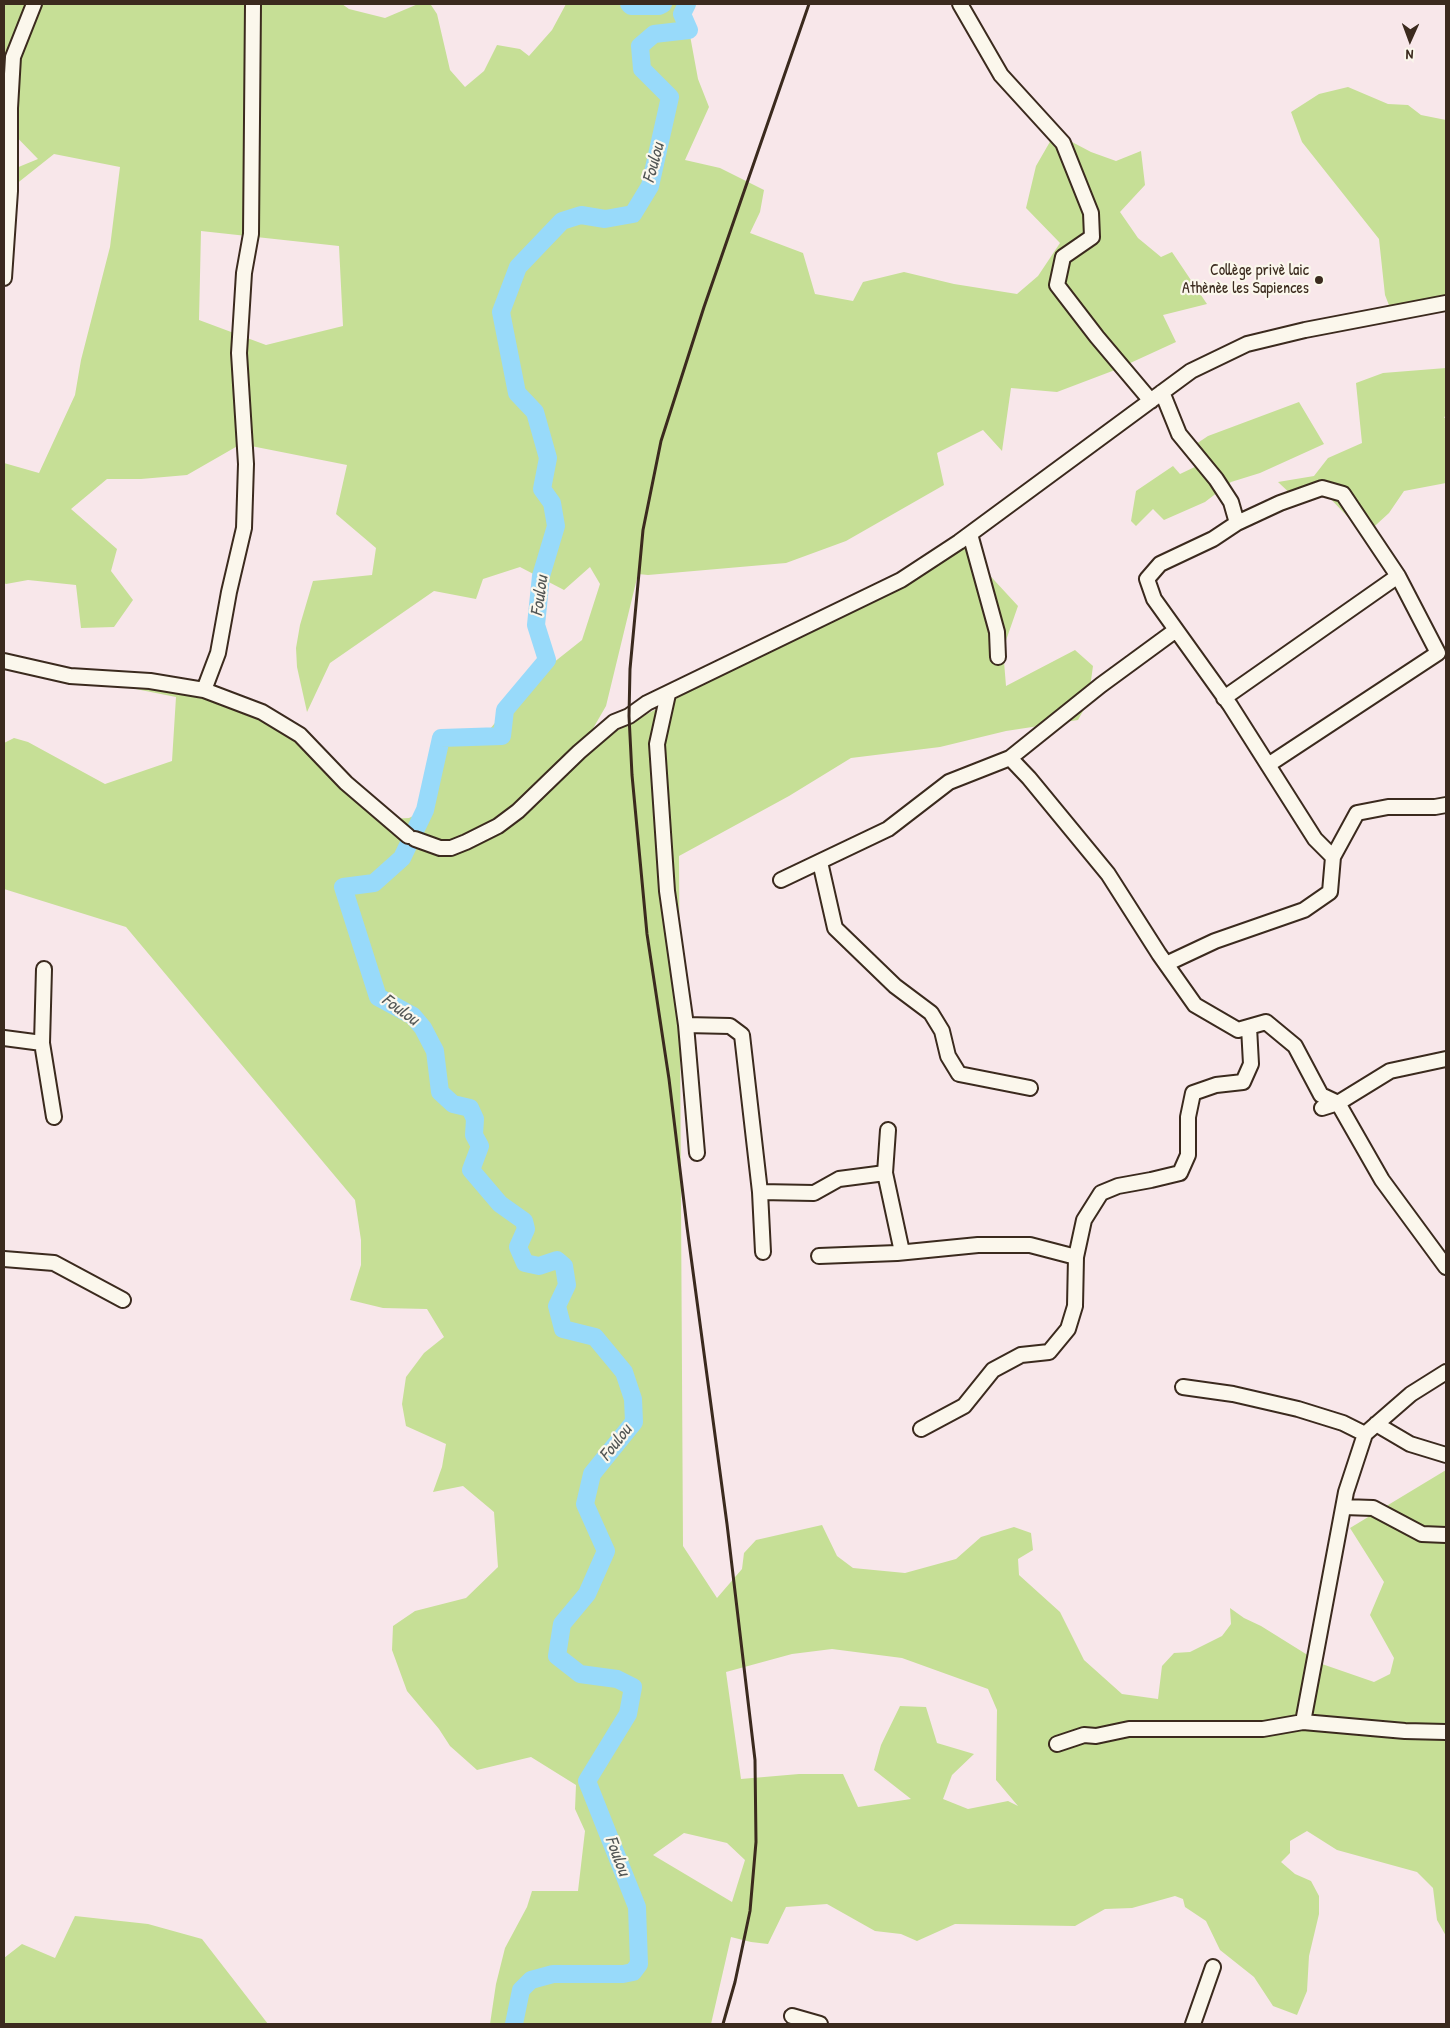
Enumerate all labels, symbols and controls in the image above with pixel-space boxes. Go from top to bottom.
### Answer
north arrow [1385,15,1435,65]
text: N [1405,46,1414,65]
water label: Foulou [638,141,670,185]
place label: Collège privè laic Athènèe les Sapiences [1182,261,1309,299]
marker: Collège privè laic Athènèe les Sapiences [1313,274,1325,286]
water label: Foulou [526,574,554,618]
water label: Foulou [377,989,423,1031]
water label: Foulou [595,1420,637,1466]
water label: Foulou [600,1833,634,1879]

